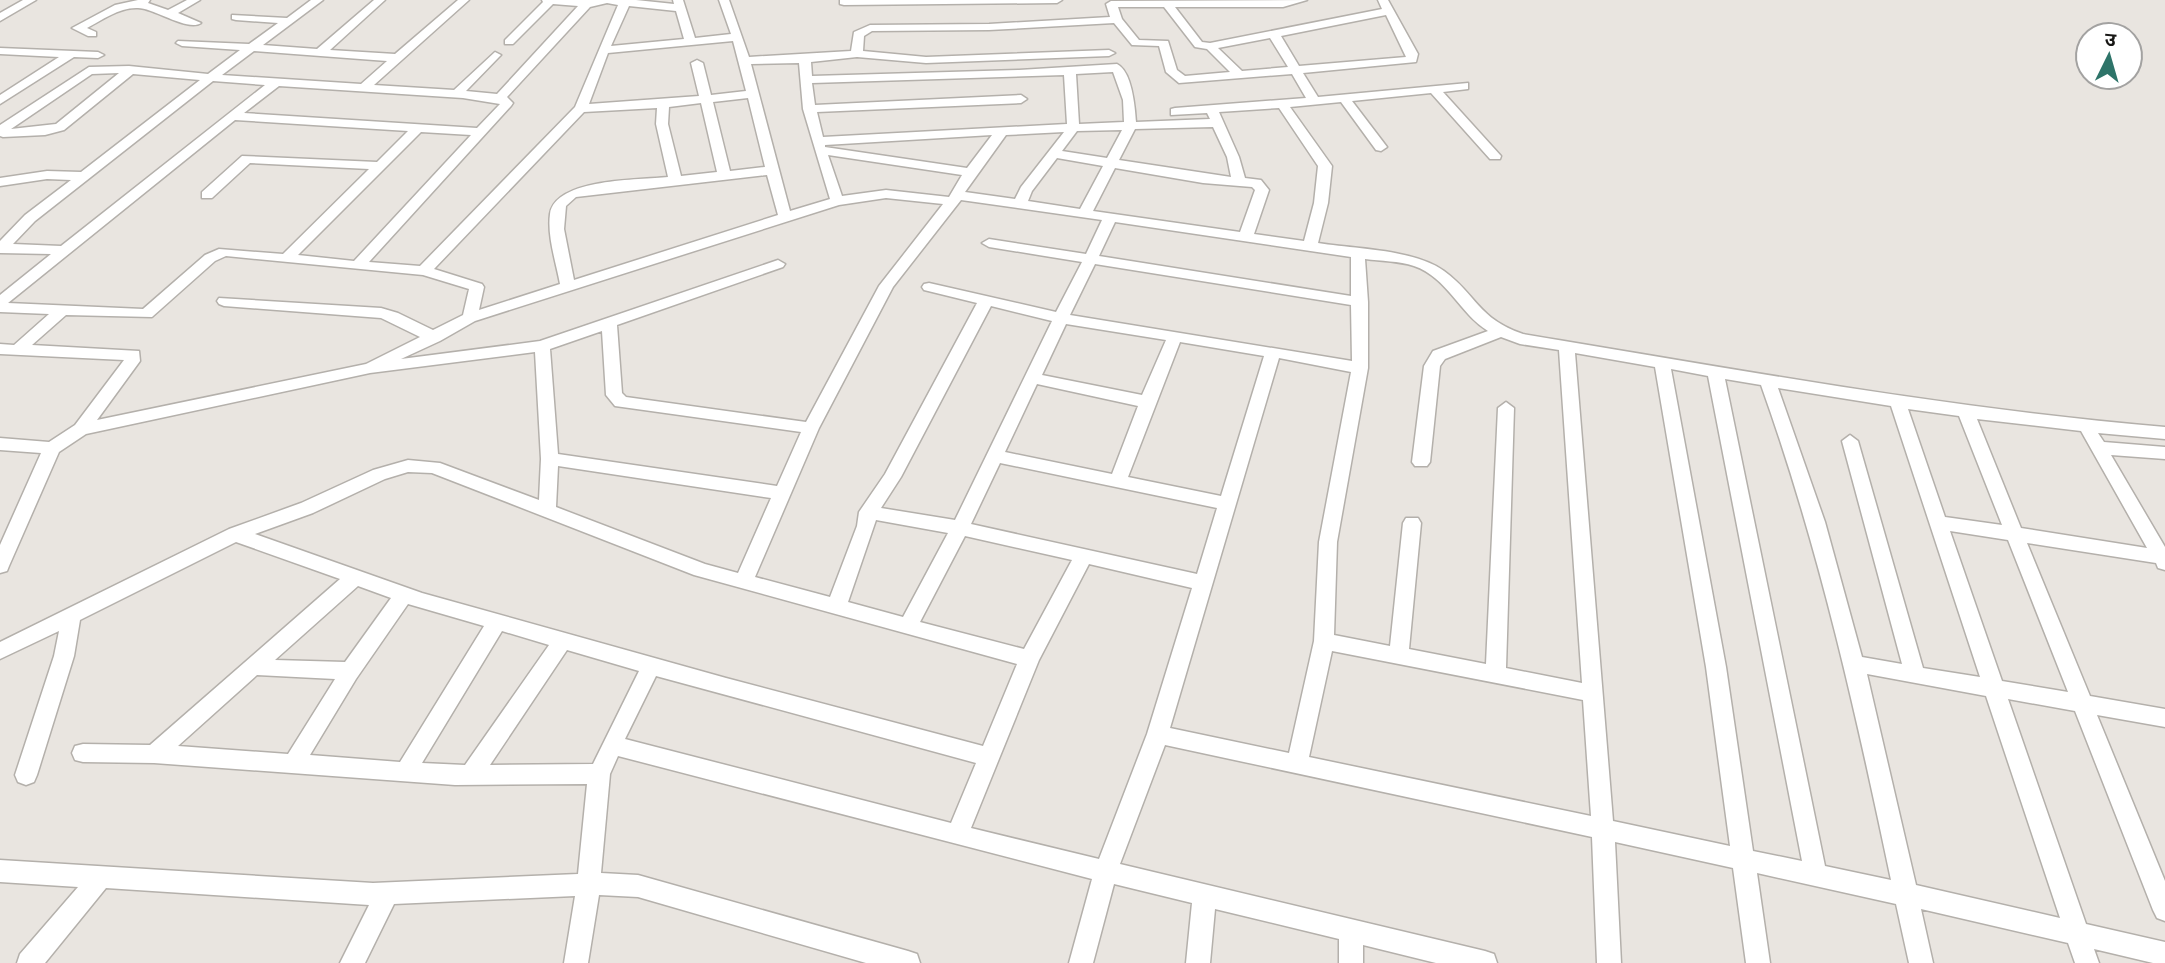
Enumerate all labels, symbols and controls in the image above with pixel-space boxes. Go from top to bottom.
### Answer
north arrow [2074,21,2144,91]
text: उ [2104,28,2118,52]

